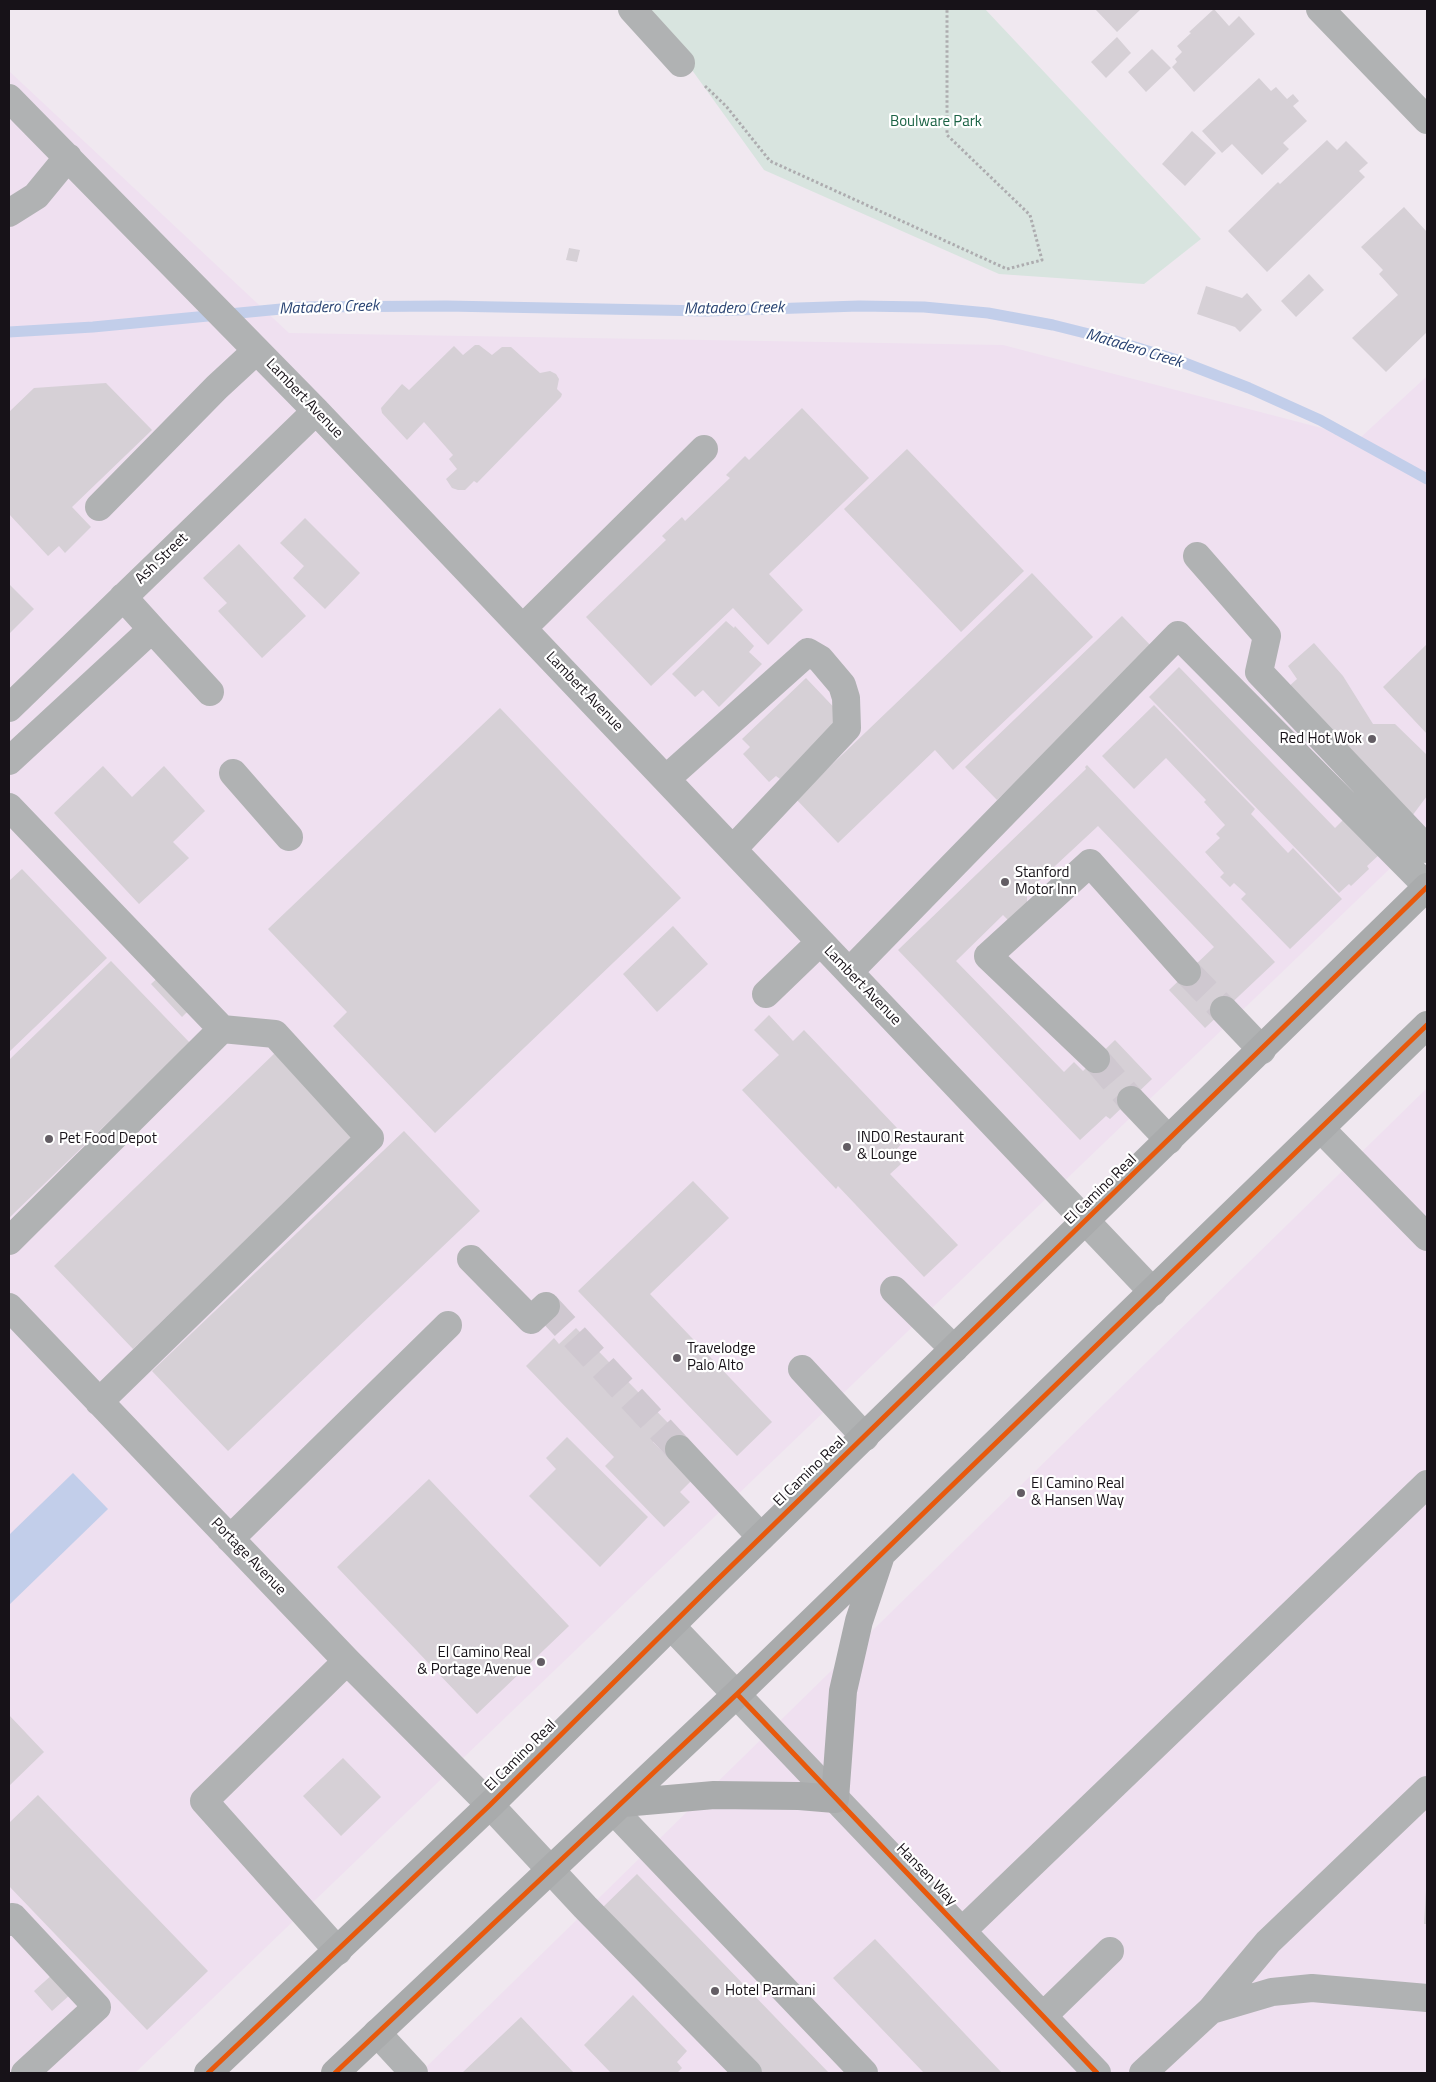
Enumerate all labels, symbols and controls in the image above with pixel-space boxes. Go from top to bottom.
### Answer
park label: Boulware Park [890,113,982,131]
water label: Matadero Creek [279,297,379,319]
water label: Matadero Creek [684,299,784,319]
water label: Matadero Creek [1083,325,1185,373]
street label: Lambert Avenue [262,356,346,442]
street label: Ash Street [132,530,192,588]
street label: Lambert Avenue [542,649,626,735]
place label: Red Hot Wok [1280,730,1362,748]
marker: Red Hot Wok [1366,733,1378,745]
place label: Stanford Motor Inn [1015,864,1077,899]
marker: Stanford Motor Inn [999,876,1011,888]
street label: Lambert Avenue [820,943,904,1029]
place label: INDO Restaurant & Lounge [857,1129,964,1164]
place label: Pet Food Depot [59,1130,157,1148]
marker: Pet Food Depot [43,1133,55,1145]
marker: INDO Restaurant & Lounge [841,1141,853,1153]
street label: El Camino Real [1061,1151,1141,1229]
place label: Travelodge Palo Alto [687,1340,755,1375]
marker: Travelodge Palo Alto [671,1352,683,1364]
street label: El Camino Real [770,1433,850,1511]
place label: El Camino Real & Hansen Way [1031,1475,1124,1510]
marker: El Camino Real & Hansen Way [1015,1487,1027,1499]
street label: Portage Avenue [207,1515,289,1599]
place label: El Camino Real & Portage Avenue [417,1644,531,1679]
marker: El Camino Real & Portage Avenue [535,1656,547,1668]
street label: El Camino Real [482,1717,560,1795]
street label: Hansen Way [892,1840,960,1910]
place label: Hotel Parmani [725,1982,815,2000]
marker: Hotel Parmani [709,1985,721,1997]

